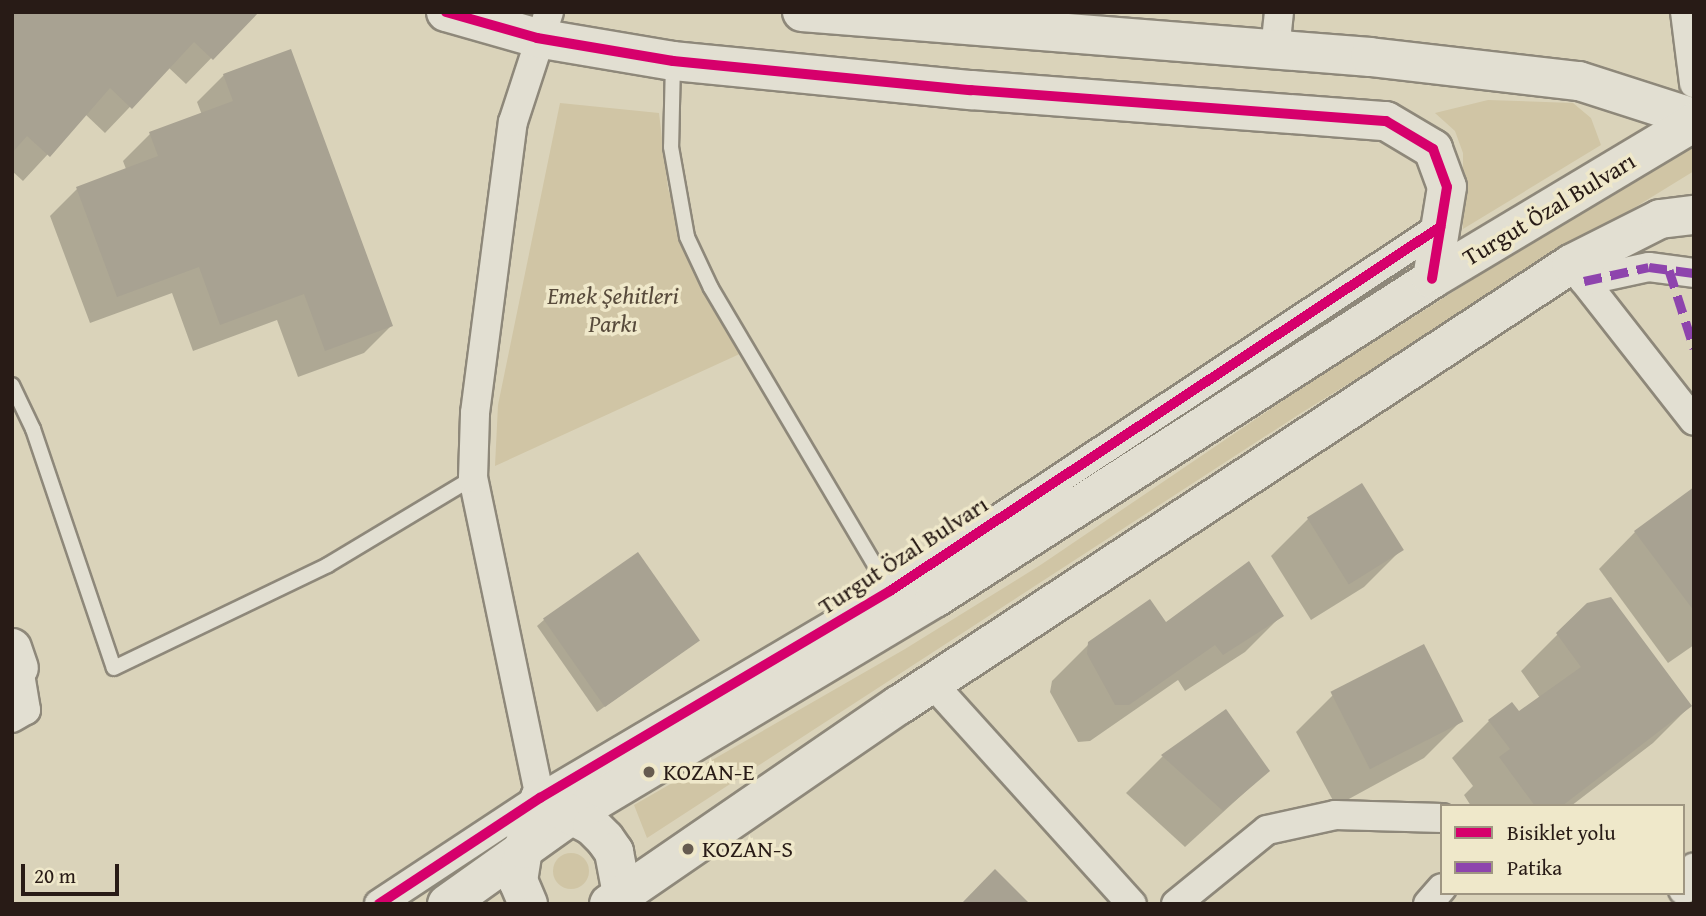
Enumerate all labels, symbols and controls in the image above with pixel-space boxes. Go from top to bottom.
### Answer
street label: Turgut Özal Bulvarı [1457,146,1641,272]
park label: Emek Şehitleri Parkı [547,282,679,338]
street label: Turgut Özal Bulvarı [813,489,993,621]
place label: KOZAN-E [663,758,754,786]
marker: KOZAN-E [641,764,657,780]
legend [1440,804,1685,895]
text: Bisiklet yolu [1507,817,1616,848]
place label: KOZAN-S [702,835,793,863]
marker: KOZAN-S [680,841,696,857]
scale bar [24,850,122,894]
text: Patika [1507,852,1562,883]
text: 20 m [34,860,76,891]

